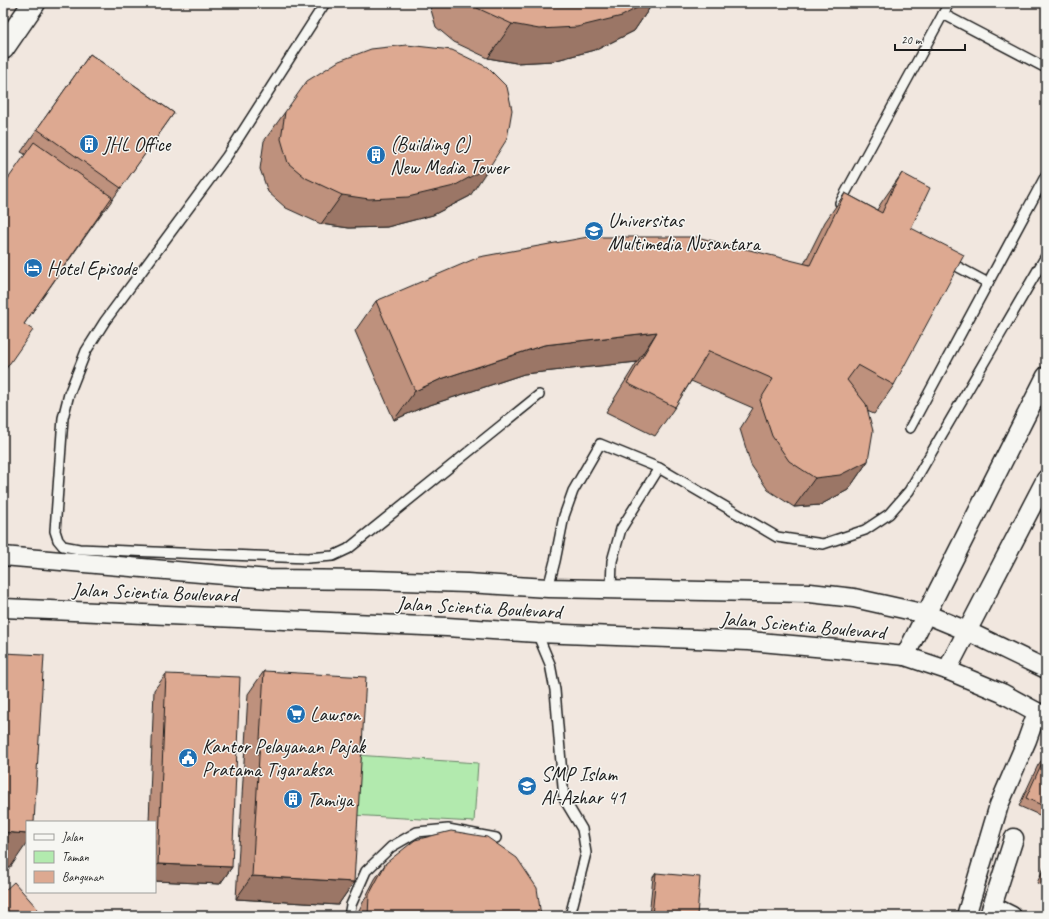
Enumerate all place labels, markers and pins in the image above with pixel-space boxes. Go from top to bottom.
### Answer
place label: JHL Office [102,132,172,157]
place label: (Building C) New Media Tower [390,132,510,180]
building icon: JHL Office [78,133,100,155]
building icon: (Building C) New Media Tower [365,144,387,166]
place label: Universitas Multimedia Nusantara [608,208,761,256]
school or university icon: Universitas Multimedia Nusantara [583,220,605,242]
place label: Hotel Episode [47,256,138,281]
hotel icon: Hotel Episode [22,257,44,279]
place label: Lawson [310,702,361,727]
supermarket icon: Lawson [285,703,307,725]
place label: Kantor Pelayanan Pajak Pratama Tigaraksa [202,734,367,782]
public building icon: Kantor Pelayanan Pajak Pratama Tigaraksa [177,747,199,769]
place label: SMP Islam Al-Azhar 41 [541,762,627,810]
school or university icon: SMP Islam Al-Azhar 41 [516,775,538,797]
place label: Tamiya [307,787,355,812]
building icon: Tamiya [282,788,304,810]

